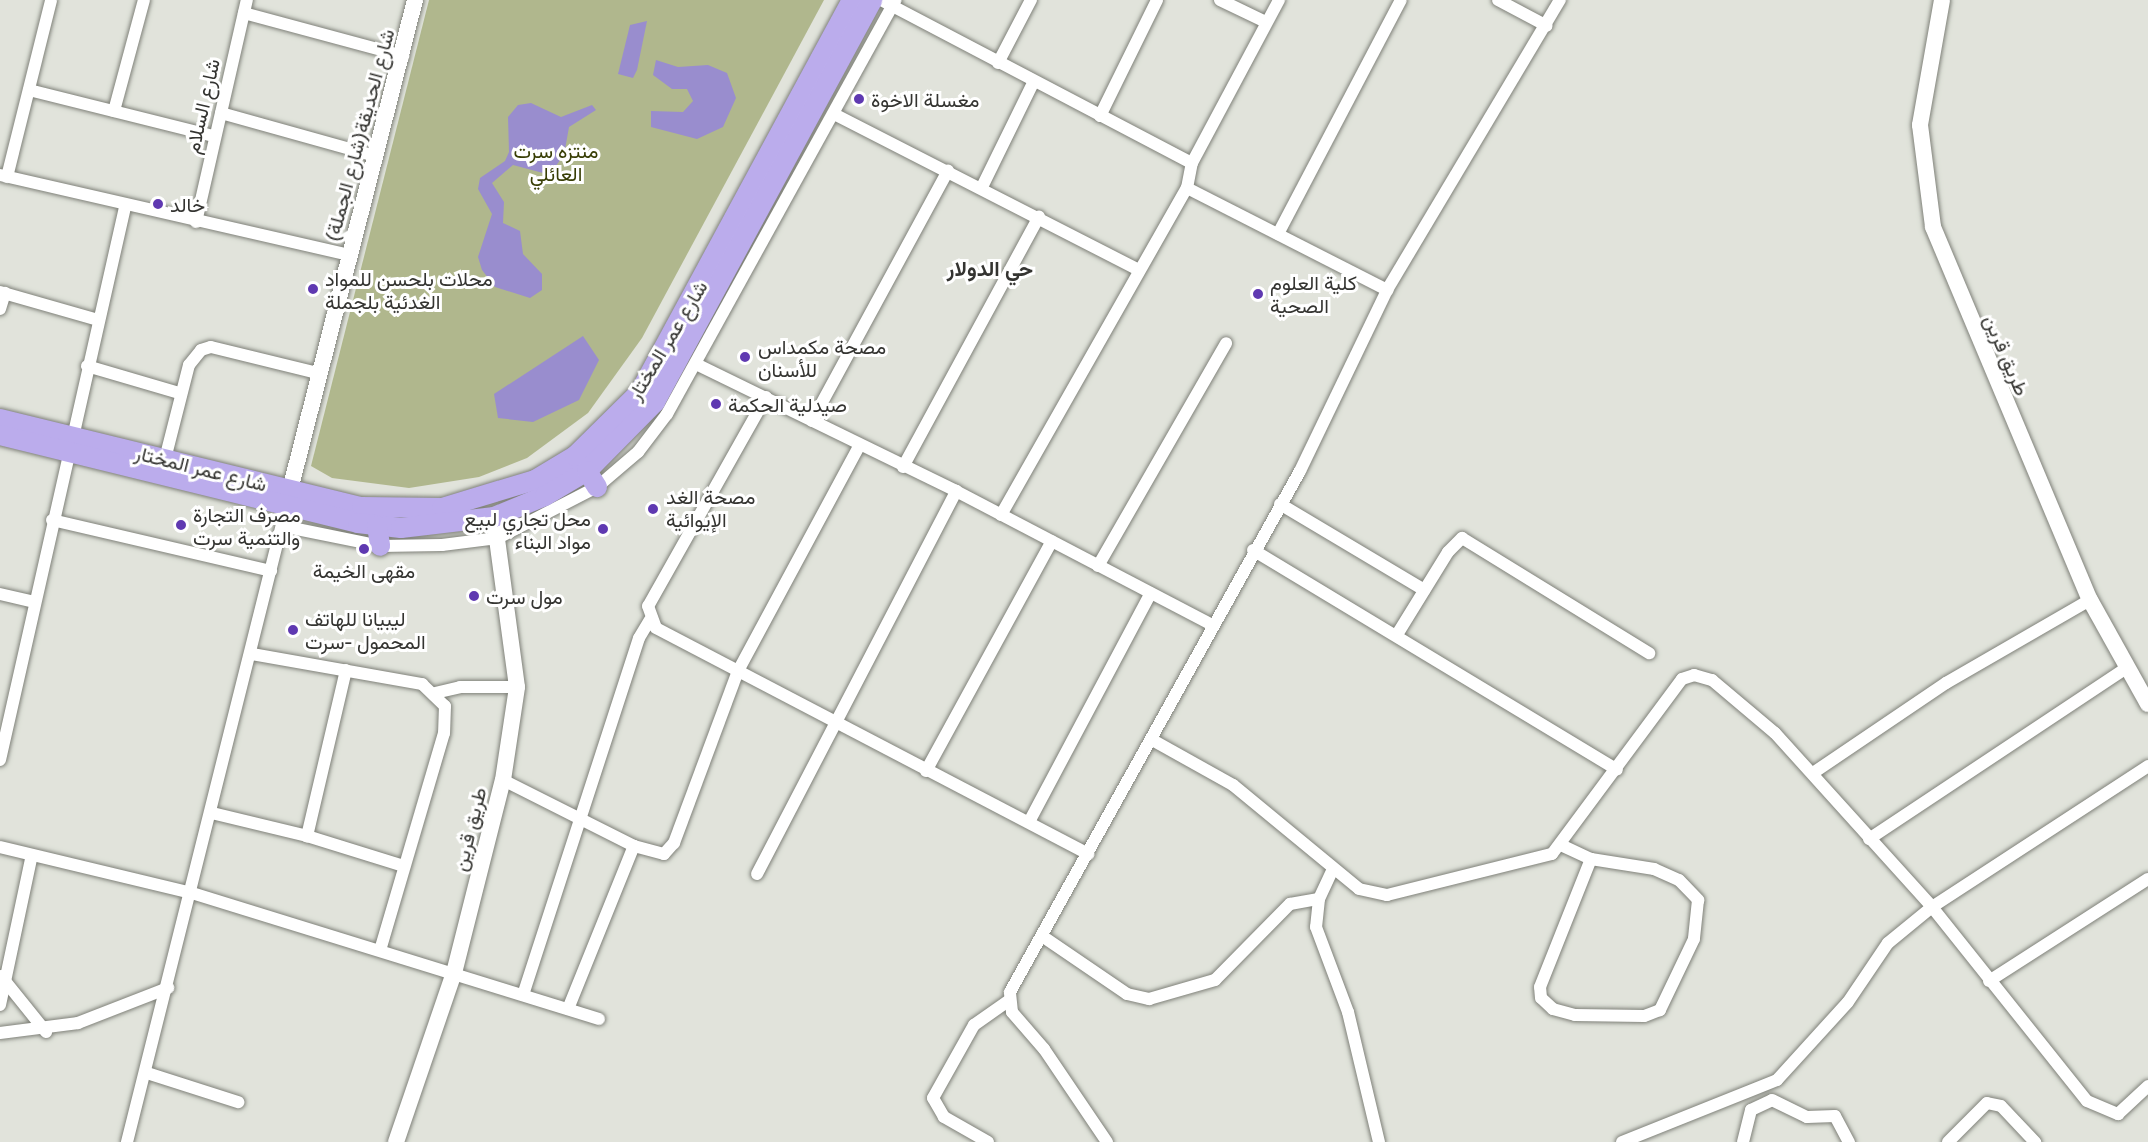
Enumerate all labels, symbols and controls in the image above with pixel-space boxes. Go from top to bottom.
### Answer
street label: شارع الحديقة(شارع الجملة) [319,26,399,244]
street label: شارع السلام [179,56,225,156]
place label: مغسلة الاخوة [871,87,979,111]
marker: مغسلة الاخوة [852,92,866,106]
park label: منتزه سرت العائلي [514,138,598,185]
place label: خالد [170,192,205,216]
marker: خالد [151,197,165,211]
district label: حي الدولار [947,255,1033,281]
place label: محلات بلحسن للمواد الغدئية بلجملة [325,266,493,313]
place label: كلية العلوم الصحية [1270,270,1357,317]
street label: شارع عمر المختار [622,276,712,404]
marker: محلات بلحسن للمواد الغدئية بلجملة [306,282,320,296]
marker: كلية العلوم الصحية [1251,287,1265,301]
street label: طريق قرين [1979,311,2035,399]
place label: مصحة مكمداس للأسنان [758,334,886,381]
marker: مصحة مكمداس للأسنان [736,348,754,366]
place label: صيدلية الحكمة [728,392,847,416]
marker: صيدلية الحكمة [709,397,723,411]
street label: شارع عمر المختار [133,440,269,496]
place label: مصحة الغد الإيوائية [666,485,755,532]
marker: مصحة الغد الإيوائية [644,500,662,518]
place label: مصرف التجارة والتنمية سرت [193,502,301,549]
place label: محل تجاري لبيع مواد البناء [464,506,591,553]
marker: مصرف التجارة والتنمية سرت [174,518,188,532]
marker: محل تجاري لبيع مواد البناء [596,522,610,536]
marker: مقهى الخيمة [357,542,371,556]
place label: مقهى الخيمة [313,558,415,582]
place label: مول سرت [486,584,563,608]
marker: مول سرت [467,589,481,603]
place label: ليبيانا للهاتف المحمول -سرت [305,606,426,653]
marker: ليبيانا للهاتف المحمول -سرت [286,623,300,637]
street label: طريق قرين [447,785,491,873]

